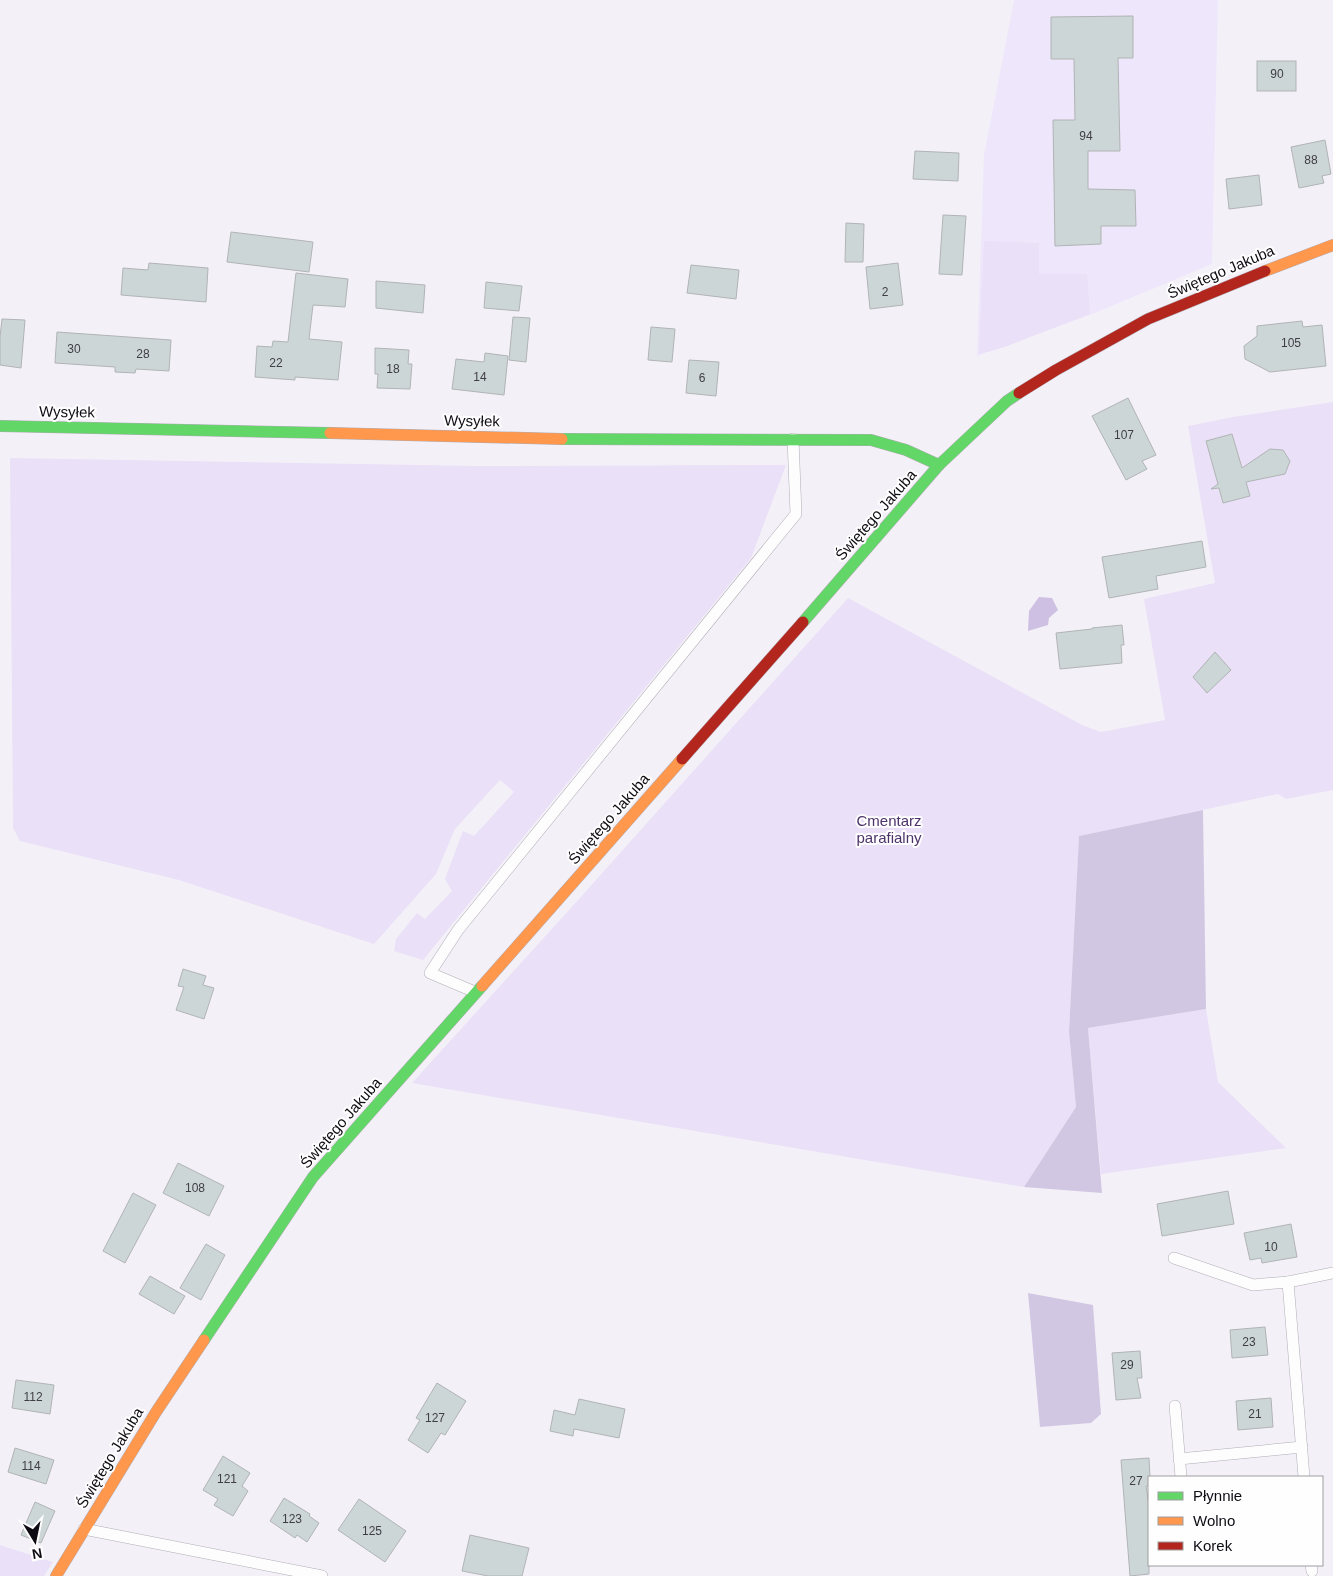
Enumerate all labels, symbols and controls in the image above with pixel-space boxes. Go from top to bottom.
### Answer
house number: 90 [1270,67,1284,81]
house number: 94 [1079,129,1093,143]
house number: 88 [1304,153,1318,167]
street label: Świętego Jakuba [1165,241,1277,302]
house number: 2 [882,285,889,299]
house number: 105 [1281,336,1301,350]
house number: 30 [67,342,81,356]
house number: 28 [136,347,150,361]
house number: 22 [269,356,283,370]
house number: 18 [386,362,400,376]
house number: 14 [473,370,487,384]
house number: 6 [699,371,706,385]
street label: Wysyłek [39,403,96,420]
street label: Wysyłek [444,412,501,429]
house number: 107 [1114,428,1134,442]
street label: Świętego Jakuba [832,465,920,563]
street label: Świętego Jakuba [565,769,653,867]
park label: Cmentarz parafialny [856,812,922,846]
street label: Świętego Jakuba [297,1073,385,1171]
house number: 108 [185,1181,205,1195]
house number: 10 [1264,1240,1278,1254]
house number: 23 [1242,1335,1256,1349]
house number: 29 [1120,1358,1134,1372]
house number: 112 [23,1390,43,1404]
street label: Świętego Jakuba [73,1404,147,1511]
house number: 21 [1248,1407,1262,1421]
house number: 127 [425,1411,445,1425]
house number: 114 [21,1459,41,1473]
house number: 121 [217,1472,237,1486]
house number: 27 [1129,1474,1143,1488]
legend [1148,1476,1323,1566]
text: Płynnie [1193,1487,1242,1504]
house number: 123 [282,1512,302,1526]
text: Wolno [1193,1512,1235,1529]
north arrow [10,1516,60,1566]
house number: 125 [362,1524,382,1538]
text: Korek [1193,1537,1233,1554]
text: N [31,1545,44,1563]

